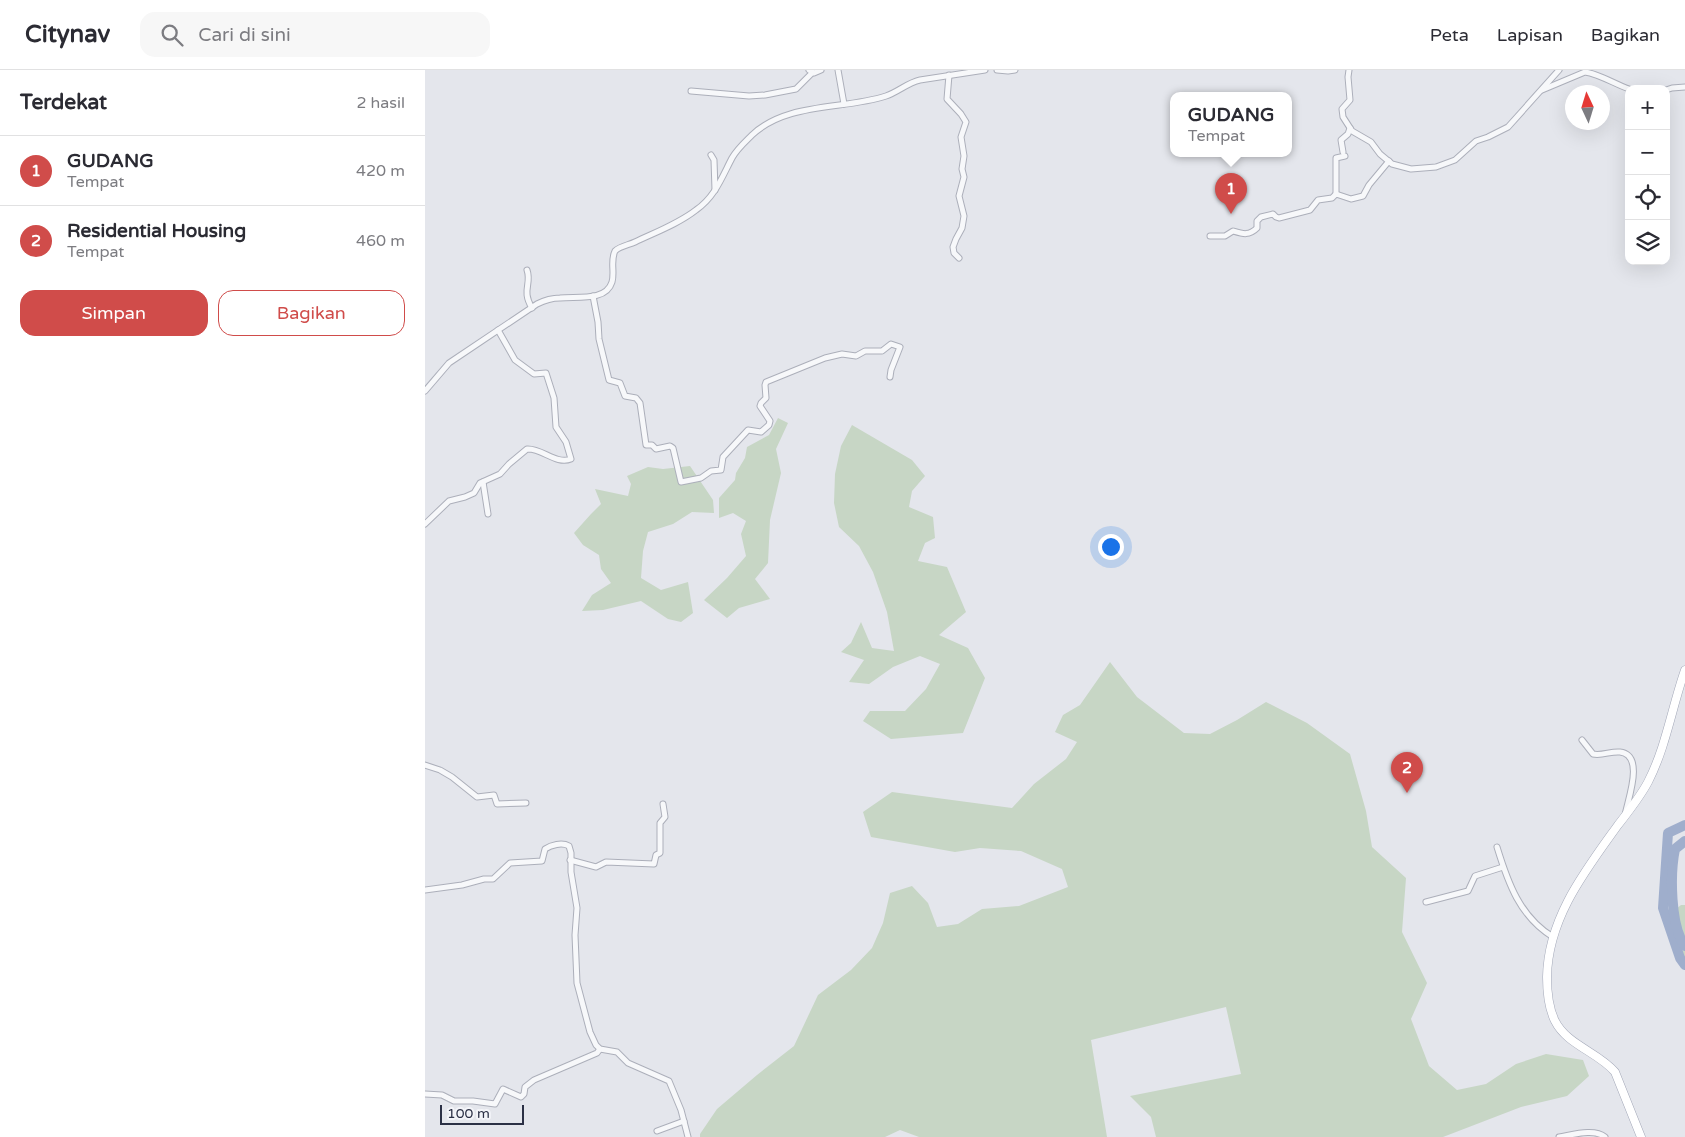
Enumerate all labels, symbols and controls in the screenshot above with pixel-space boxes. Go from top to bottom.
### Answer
search box [140,12,490,57]
text: Citynav [25,20,110,49]
icon: search [158,21,186,49]
text: Cari di sini [198,24,291,46]
text: Peta [1430,24,1469,46]
text: Lapisan [1497,24,1563,46]
text: Bagikan [1591,24,1660,46]
north arrow [1565,85,1610,130]
map controls [1625,85,1670,265]
button: + [1625,85,1670,130]
text: Terdekat [20,90,107,115]
popup [1170,92,1292,157]
text: 2 hasil [356,93,405,113]
text: GUDANG [1188,104,1274,126]
text: Tempat [1188,126,1245,146]
button: − [1625,130,1670,175]
text: GUDANG [67,150,154,172]
text: 1 [31,161,41,181]
text: 420 m [356,161,405,181]
text: Tempat [67,172,124,192]
pin: 1 [1215,173,1247,214]
button: locate [1625,175,1670,220]
text: Residential Housing [67,220,246,242]
button: layers [1625,220,1670,265]
text: 2 [31,231,41,251]
text: 460 m [356,231,405,251]
text: Tempat [67,242,124,262]
button: Simpan [20,290,208,336]
button: Bagikan [218,290,405,336]
your location [1098,534,1124,560]
pin: 2 [1391,752,1423,793]
scale bar [440,1102,524,1125]
text: 100 m [447,1105,490,1122]

